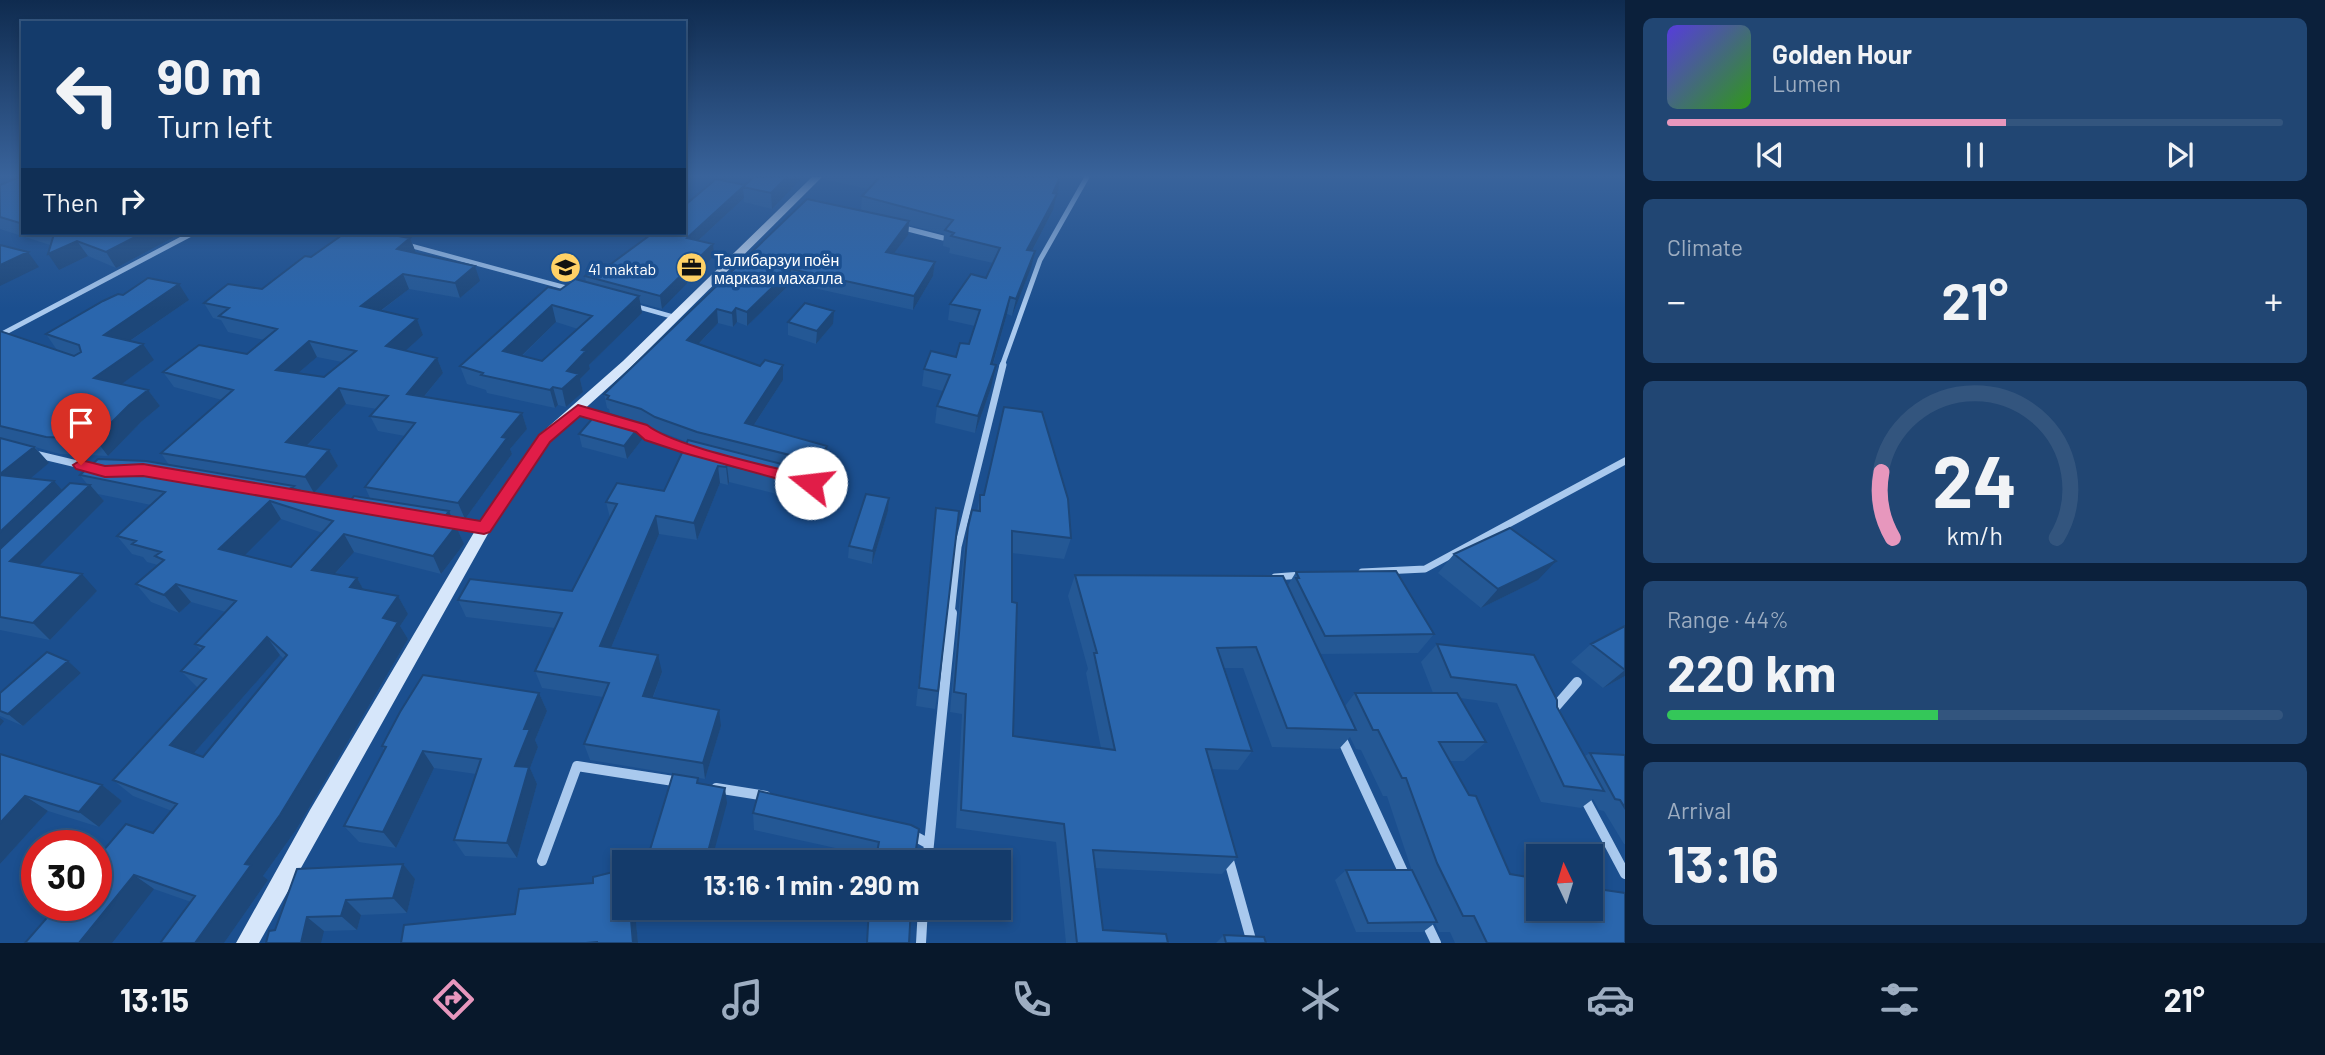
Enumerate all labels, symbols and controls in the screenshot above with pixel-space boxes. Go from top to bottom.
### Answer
text: Golden Hour [1772,38,1912,69]
text: 90 m [157,46,262,105]
icon: left [42,49,133,140]
text: Lumen [1772,69,1841,97]
text: Turn left [157,106,274,144]
icon: previous [1751,136,1789,174]
icon: pause [1956,136,1994,174]
icon: next [2161,136,2199,174]
icon: right [113,182,151,220]
text: Then [42,186,99,217]
text: Climate [1667,233,1743,261]
place label: Талибарзуи поён маркази махалла [714,250,843,287]
school or university icon: 41 maktab [548,251,582,285]
office icon: Талибарзуи поён маркази махалла [674,251,708,285]
place label: 41 maktab [588,259,656,278]
text: 21° [1942,268,2008,330]
text: − [1667,277,1686,323]
text: + [2264,277,2283,323]
pin [51,393,111,465]
icon: arrive [62,404,100,442]
text: 24 [1933,435,2017,523]
position arrow [774,446,848,520]
text: km/h [1947,519,2003,549]
text: Range · 44% [1667,605,1789,633]
text: 220 km [1667,640,1836,702]
text: Arrival [1667,796,1731,824]
speed limit sign: 30 [21,830,112,921]
text: 13:16 [1667,831,1779,893]
north arrow [1526,844,1603,920]
map controls [1526,844,1603,921]
text: 13:16 · 1 min · 290 m [704,869,919,900]
icon: directions [429,975,478,1024]
icon: music [718,975,767,1024]
icon: phone [1007,975,1056,1024]
icon: climate [1296,975,1345,1024]
icon: car [1586,975,1635,1024]
icon: filters [1875,975,1924,1024]
text: 13:15 [120,980,189,1018]
text: 21° [2164,980,2205,1018]

